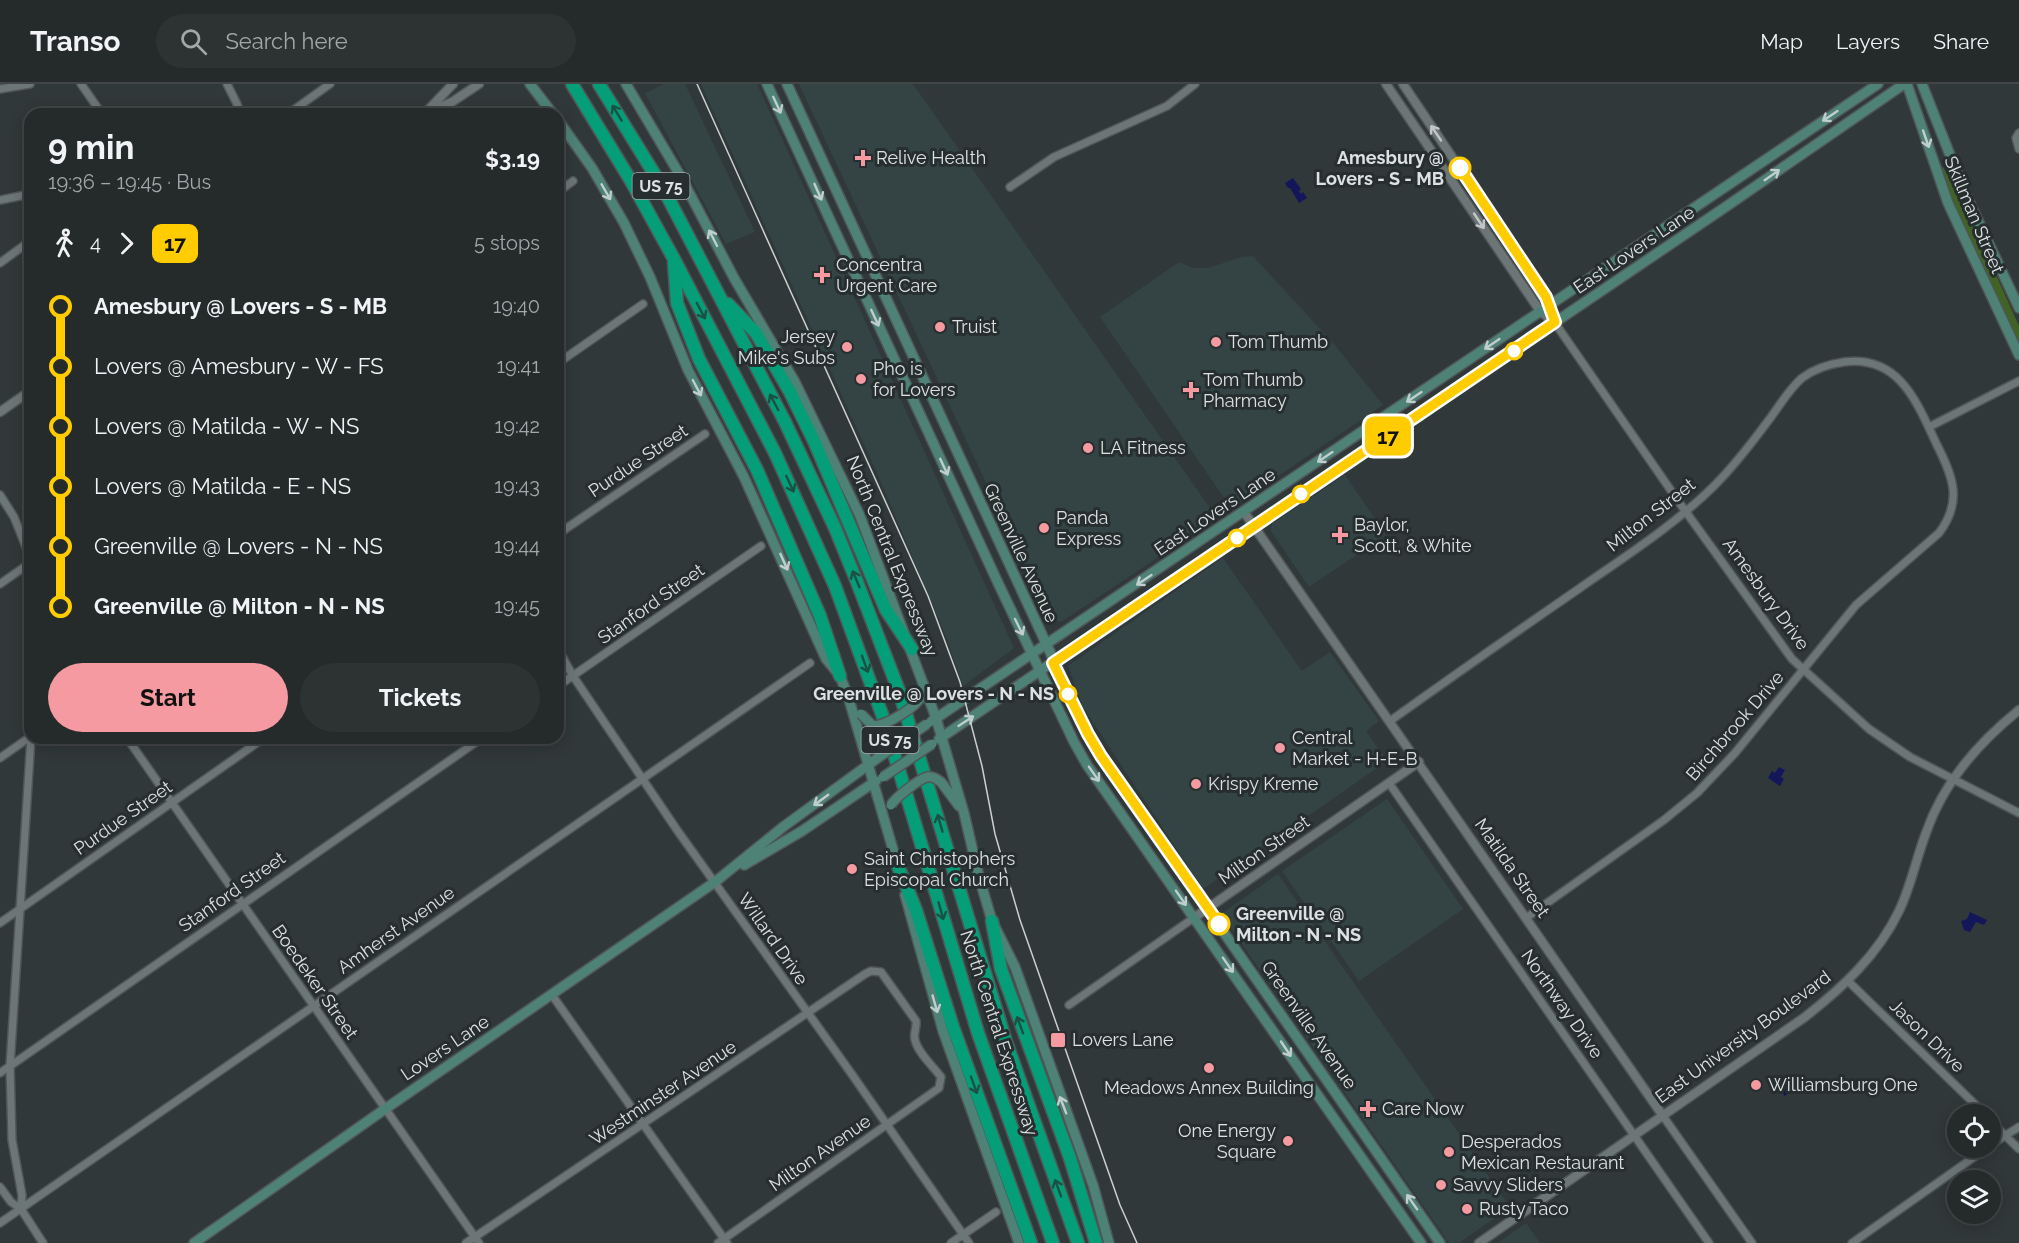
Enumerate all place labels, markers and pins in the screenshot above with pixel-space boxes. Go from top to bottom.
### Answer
place label: Relive Health [876,147,986,168]
place label: Amesbury @ Lovers - S - MB [1316,147,1444,189]
marker: Relive Health [854,149,872,167]
marker: Amesbury @ Lovers - S - MB [1449,157,1471,179]
place label: Concentra Urgent Care [836,254,937,296]
marker: Concentra Urgent Care [813,266,831,284]
place label: Truist [952,316,997,337]
marker: Truist [933,320,947,334]
place label: Jersey Mike's Subs [738,326,835,368]
place label: Tom Thumb [1228,331,1328,352]
marker: Tom Thumb [1209,335,1223,349]
marker: Jersey Mike's Subs [840,340,854,354]
unlabelled marker [1505,342,1523,360]
place label: Pho is for Lovers [873,358,956,400]
place label: Tom Thumb Pharmacy [1203,369,1303,411]
marker: Pho is for Lovers [854,372,868,386]
marker: Tom Thumb Pharmacy [1184,383,1198,397]
place label: LA Fitness [1100,437,1186,458]
marker: LA Fitness [1081,441,1095,455]
unlabelled marker [1292,485,1310,503]
place label: Panda Express [1056,507,1121,549]
place label: Baylor, Scott, & White [1354,514,1472,556]
marker: Panda Express [1037,521,1051,535]
marker: Baylor, Scott, & White [1331,526,1349,544]
unlabelled marker [1228,529,1246,547]
place label: Greenville @ Lovers - N - NS [813,683,1054,704]
marker: Greenville @ Lovers - N - NS [1059,685,1077,703]
place label: Central Market - H-E-B [1292,727,1418,769]
marker: Central Market - H-E-B [1273,741,1287,755]
place label: Krispy Kreme [1208,773,1319,794]
marker: Krispy Kreme [1189,777,1203,791]
place label: Saint Christophers Episcopal Church [864,848,1016,890]
marker: Saint Christophers Episcopal Church [845,862,859,876]
place label: Greenville @ Milton - N - NS [1236,903,1361,945]
marker: Greenville @ Milton - N - NS [1208,913,1230,935]
place label: Lovers Lane [1072,1029,1174,1050]
marker: Lovers Lane [1049,1031,1067,1049]
marker: Meadows Annex Building [1202,1061,1216,1075]
place label: Williamsburg One [1768,1074,1918,1095]
place label: Meadows Annex Building [1104,1077,1314,1098]
marker: Williamsburg One [1749,1078,1763,1092]
place label: Care Now [1382,1098,1464,1119]
marker: Care Now [1359,1100,1377,1118]
place label: One Energy Square [1178,1120,1276,1162]
place label: Desperados Mexican Restaurant [1461,1131,1624,1173]
marker: One Energy Square [1281,1134,1295,1148]
marker: Desperados Mexican Restaurant [1442,1145,1456,1159]
place label: Savvy Sliders [1453,1174,1563,1195]
marker: Savvy Sliders [1434,1178,1448,1192]
place label: Rusty Taco [1479,1198,1569,1219]
marker: Rusty Taco [1460,1202,1474,1216]

